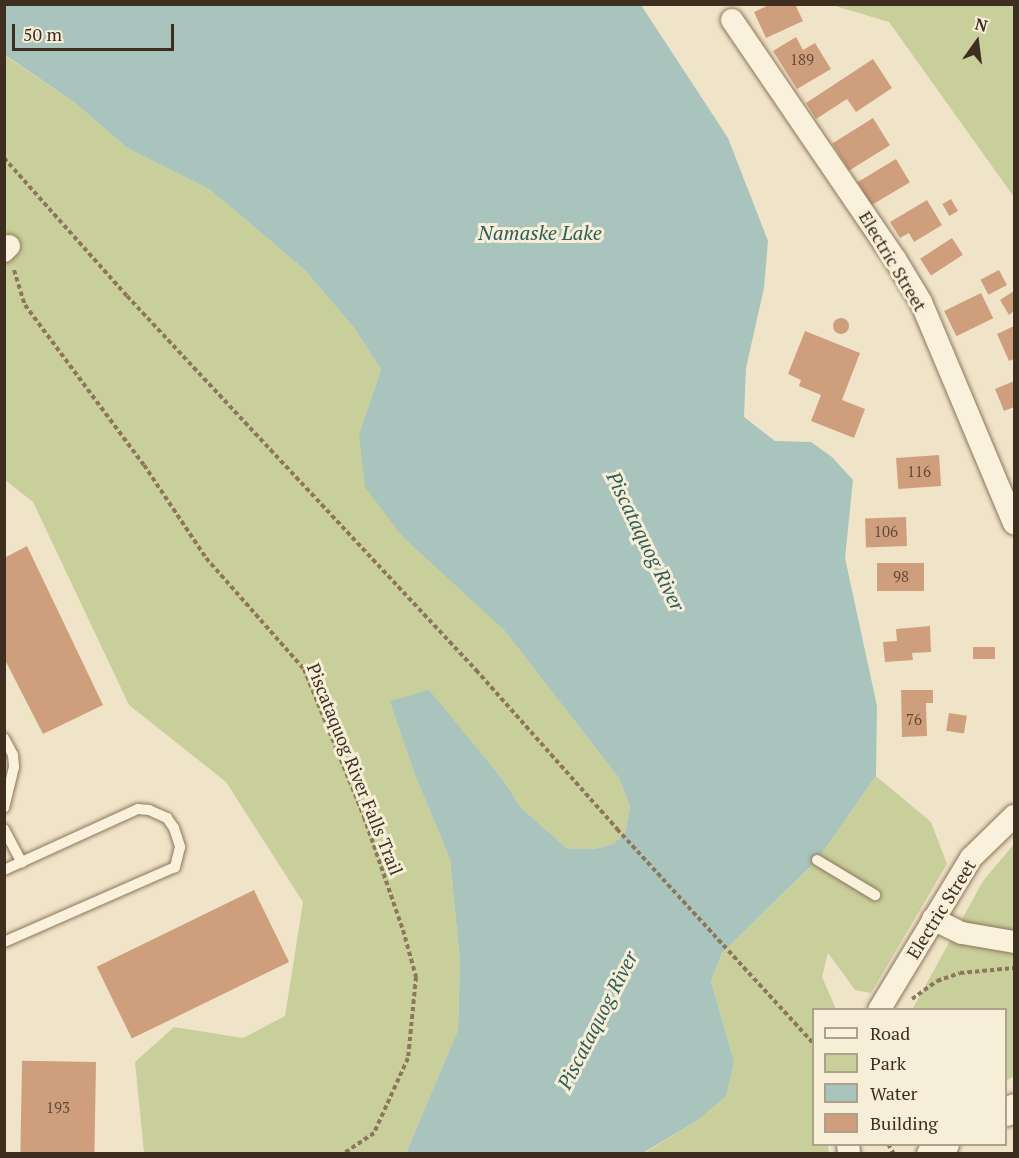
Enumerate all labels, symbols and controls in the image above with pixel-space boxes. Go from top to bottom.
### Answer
scale bar [15,12,177,50]
north arrow [947,12,1007,72]
text: N [973,12,990,37]
text: 50 m [23,22,62,46]
house number: 189 [790,51,814,69]
street label: Electric Street [855,207,931,315]
water label: Namaske Lake [478,220,602,244]
house number: 116 [907,463,931,481]
water label: Piscataquog River [602,468,690,614]
house number: 106 [874,523,898,541]
house number: 98 [893,568,909,586]
street label: Piscataquog River Falls Trail [303,660,407,878]
house number: 76 [906,711,922,729]
street label: Electric Street [902,855,980,963]
water label: Piscataquog River [552,947,642,1093]
legend [812,1008,1007,1146]
text: Road [870,1021,910,1045]
text: Park [870,1051,906,1075]
text: Water [870,1081,917,1105]
house number: 193 [46,1099,70,1117]
text: Building [870,1111,938,1135]

